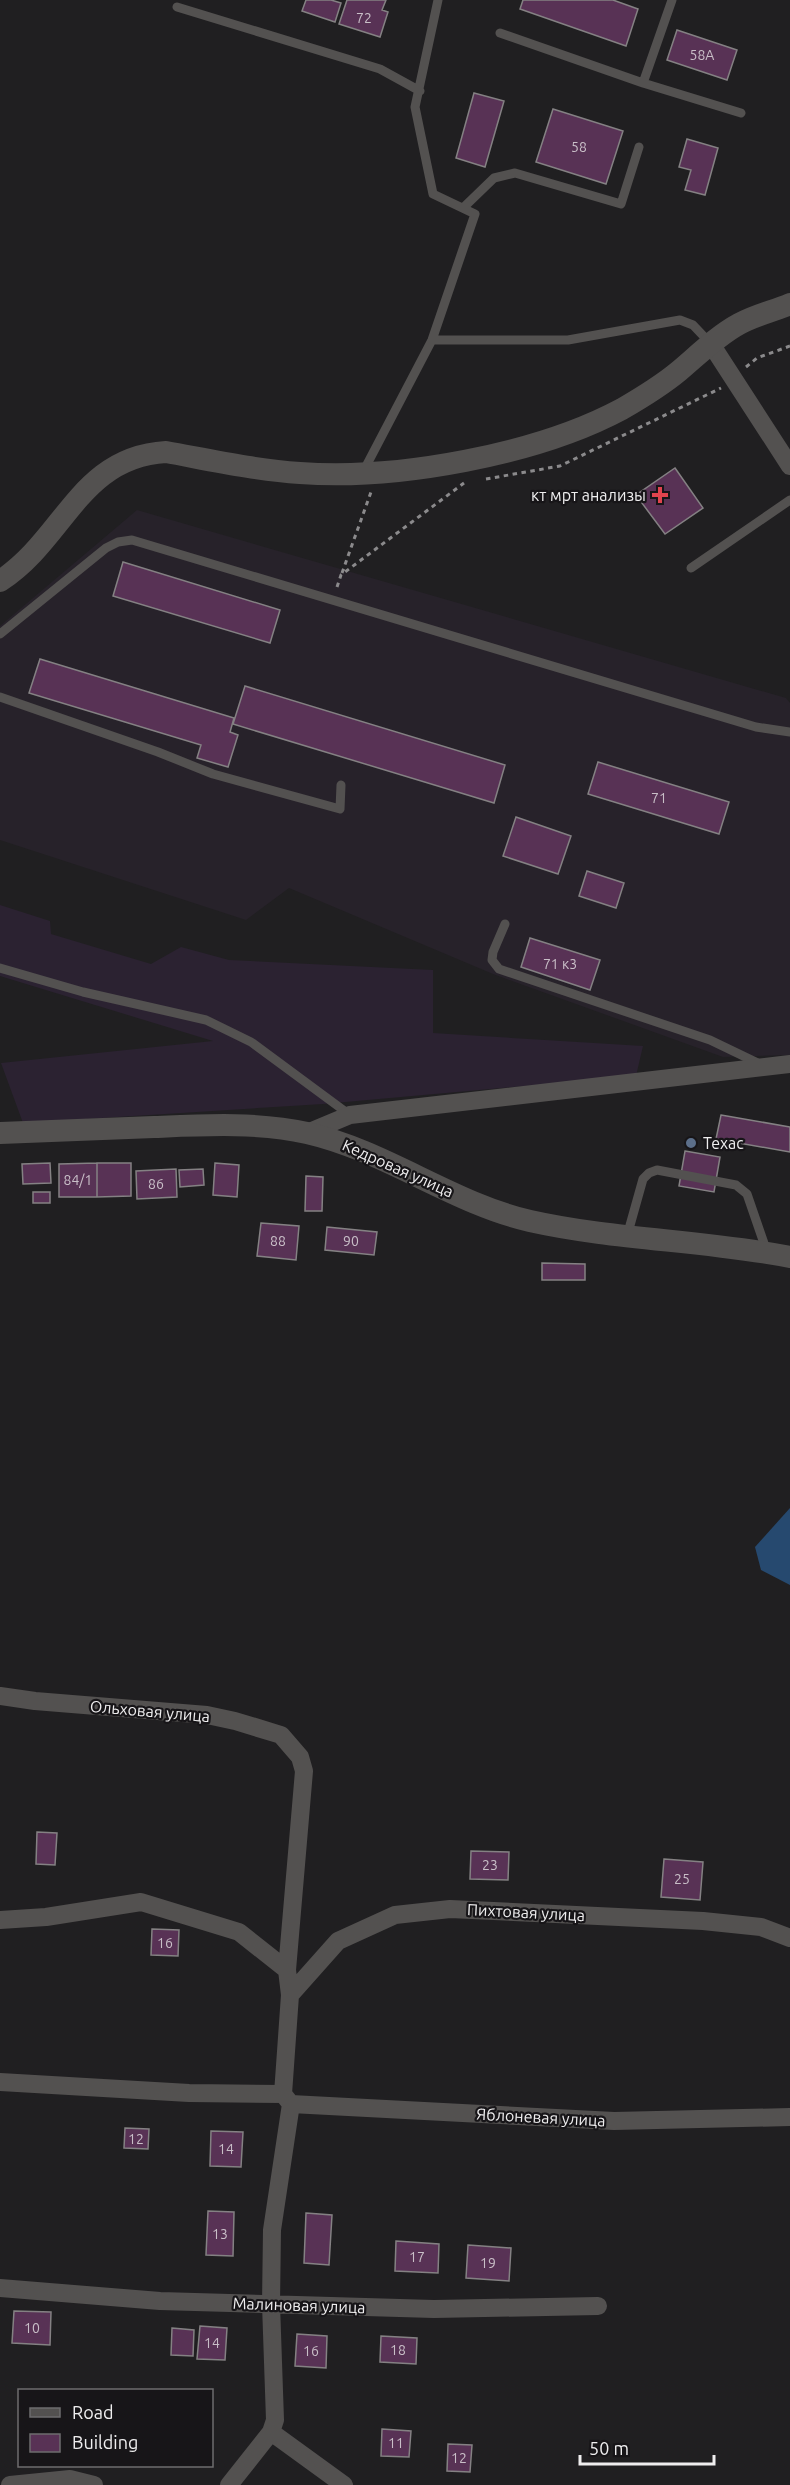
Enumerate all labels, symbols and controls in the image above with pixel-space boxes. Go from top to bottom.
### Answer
house number: 72 [356,10,372,26]
house number: 58А [690,47,714,63]
house number: 58 [571,139,587,155]
place label: кт мрт анализы [531,486,646,504]
marker: кт мрт анализы [651,486,669,504]
house number: 71 [651,790,667,806]
house number: 71 к3 [543,956,577,972]
place label: Техас [703,1134,744,1152]
street label: Кедровая улица [340,1135,456,1201]
marker: Техас [684,1136,698,1150]
house number: 84/1 [64,1172,92,1188]
house number: 86 [148,1176,164,1192]
house number: 88 [270,1233,286,1249]
house number: 90 [343,1233,359,1249]
street label: Ольховая улица [89,1697,211,1725]
house number: 23 [482,1857,498,1873]
house number: 25 [674,1871,690,1887]
street label: Пихтовая улица [467,1900,585,1924]
house number: 16 [157,1935,173,1951]
street label: Яблоневая улица [476,2105,606,2129]
house number: 12 [128,2131,144,2147]
house number: 14 [218,2141,234,2157]
house number: 13 [212,2226,228,2242]
house number: 17 [409,2249,425,2265]
house number: 19 [480,2255,496,2271]
street label: Малиновая улица [232,2294,366,2316]
house number: 10 [24,2320,40,2336]
house number: 14 [204,2335,220,2351]
house number: 18 [390,2342,406,2358]
house number: 16 [303,2343,319,2359]
legend [18,2389,213,2467]
text: Road [72,2402,114,2422]
scale bar [580,2428,714,2466]
text: Building [72,2432,138,2452]
house number: 11 [388,2435,404,2451]
text: 50 m [589,2438,629,2458]
house number: 12 [451,2450,467,2466]

